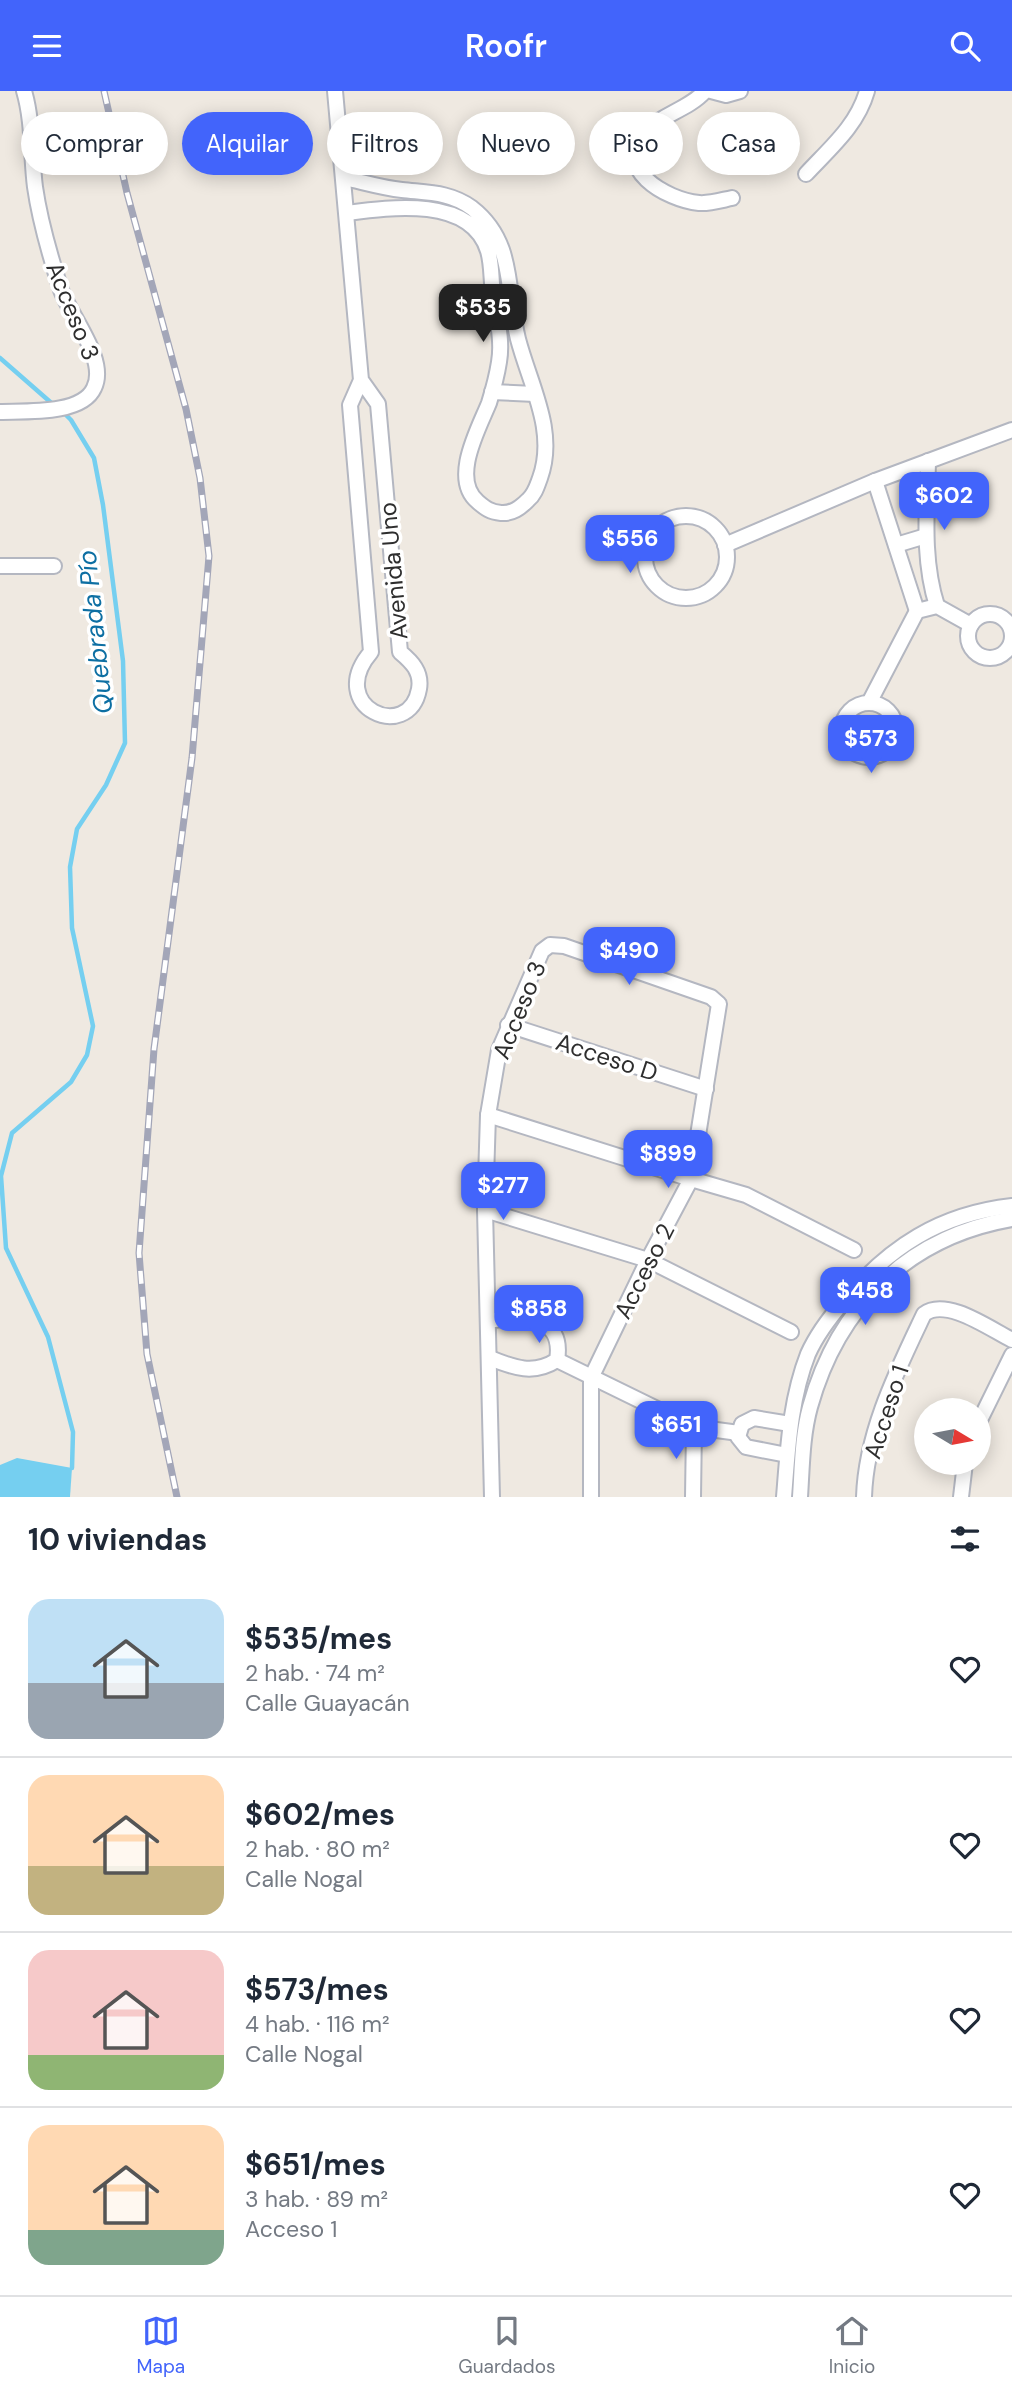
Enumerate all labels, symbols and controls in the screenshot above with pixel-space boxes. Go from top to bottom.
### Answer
text: Roofr [465,25,547,67]
icon: menu [28,27,66,65]
icon: search [946,27,984,65]
chip: Comprar [21,112,168,175]
chip: Alquilar [182,112,313,175]
chip: Filtros [327,112,443,175]
chip: Nuevo [457,112,575,175]
chip: Piso [589,112,683,175]
chip: Casa [697,112,800,175]
street label: Acceso 3 [39,257,107,365]
pin: $535 [442,285,524,344]
text: $535 [455,292,511,322]
pin: $602 [903,473,985,532]
text: $602 [915,480,973,510]
street label: Avenida Uno [372,501,414,641]
pin: $556 [589,515,671,575]
text: $556 [601,523,659,553]
water label: Quebrada Pío [69,548,121,716]
pin: $573 [830,715,912,775]
text: $573 [844,723,898,753]
pin: $490 [588,927,670,987]
text: $490 [599,935,659,965]
street label: Acceso 3 [485,956,553,1064]
street label: Acceso D [552,1026,662,1088]
pin: $899 [627,1131,709,1190]
text: $899 [639,1138,697,1168]
pin: $277 [462,1163,544,1222]
text: $277 [477,1170,529,1200]
street label: Acceso 2 [607,1218,681,1324]
pin: $458 [824,1267,906,1327]
text: $458 [836,1275,894,1305]
pin: $858 [498,1285,580,1345]
text: $858 [510,1293,568,1323]
street label: Acceso 1 [856,1361,916,1463]
north arrow [914,1398,990,1475]
map controls [914,1398,991,1475]
pin: $651 [635,1401,717,1461]
text: $651 [651,1409,701,1439]
text: 10 viviendas [28,1520,207,1559]
icon: filters [946,1520,984,1558]
text: $535/mes [245,1619,392,1658]
icon: home [84,1627,168,1711]
icon: heart [946,1650,984,1688]
text: 2 hab. · 74 m² [245,1658,385,1688]
text: Calle Guayacán [245,1688,410,1718]
text: $602/mes [245,1795,395,1834]
icon: home [84,1803,168,1887]
icon: heart [946,1826,984,1864]
text: 2 hab. · 80 m² [245,1834,390,1864]
text: Calle Nogal [245,1864,363,1894]
text: $573/mes [245,1970,389,2009]
icon: home [84,1978,168,2062]
icon: heart [946,2001,984,2039]
text: 4 hab. · 116 m² [245,2009,390,2039]
text: Calle Nogal [245,2039,363,2069]
text: $651/mes [245,2145,386,2184]
icon: home [84,2153,168,2237]
icon: heart [946,2176,984,2214]
text: 3 hab. · 89 m² [245,2184,388,2214]
text: Acceso 1 [245,2214,338,2244]
tab: Mapa [137,2312,185,2379]
tab: Guardados [458,2312,556,2379]
tab: Inicio [829,2312,875,2379]

